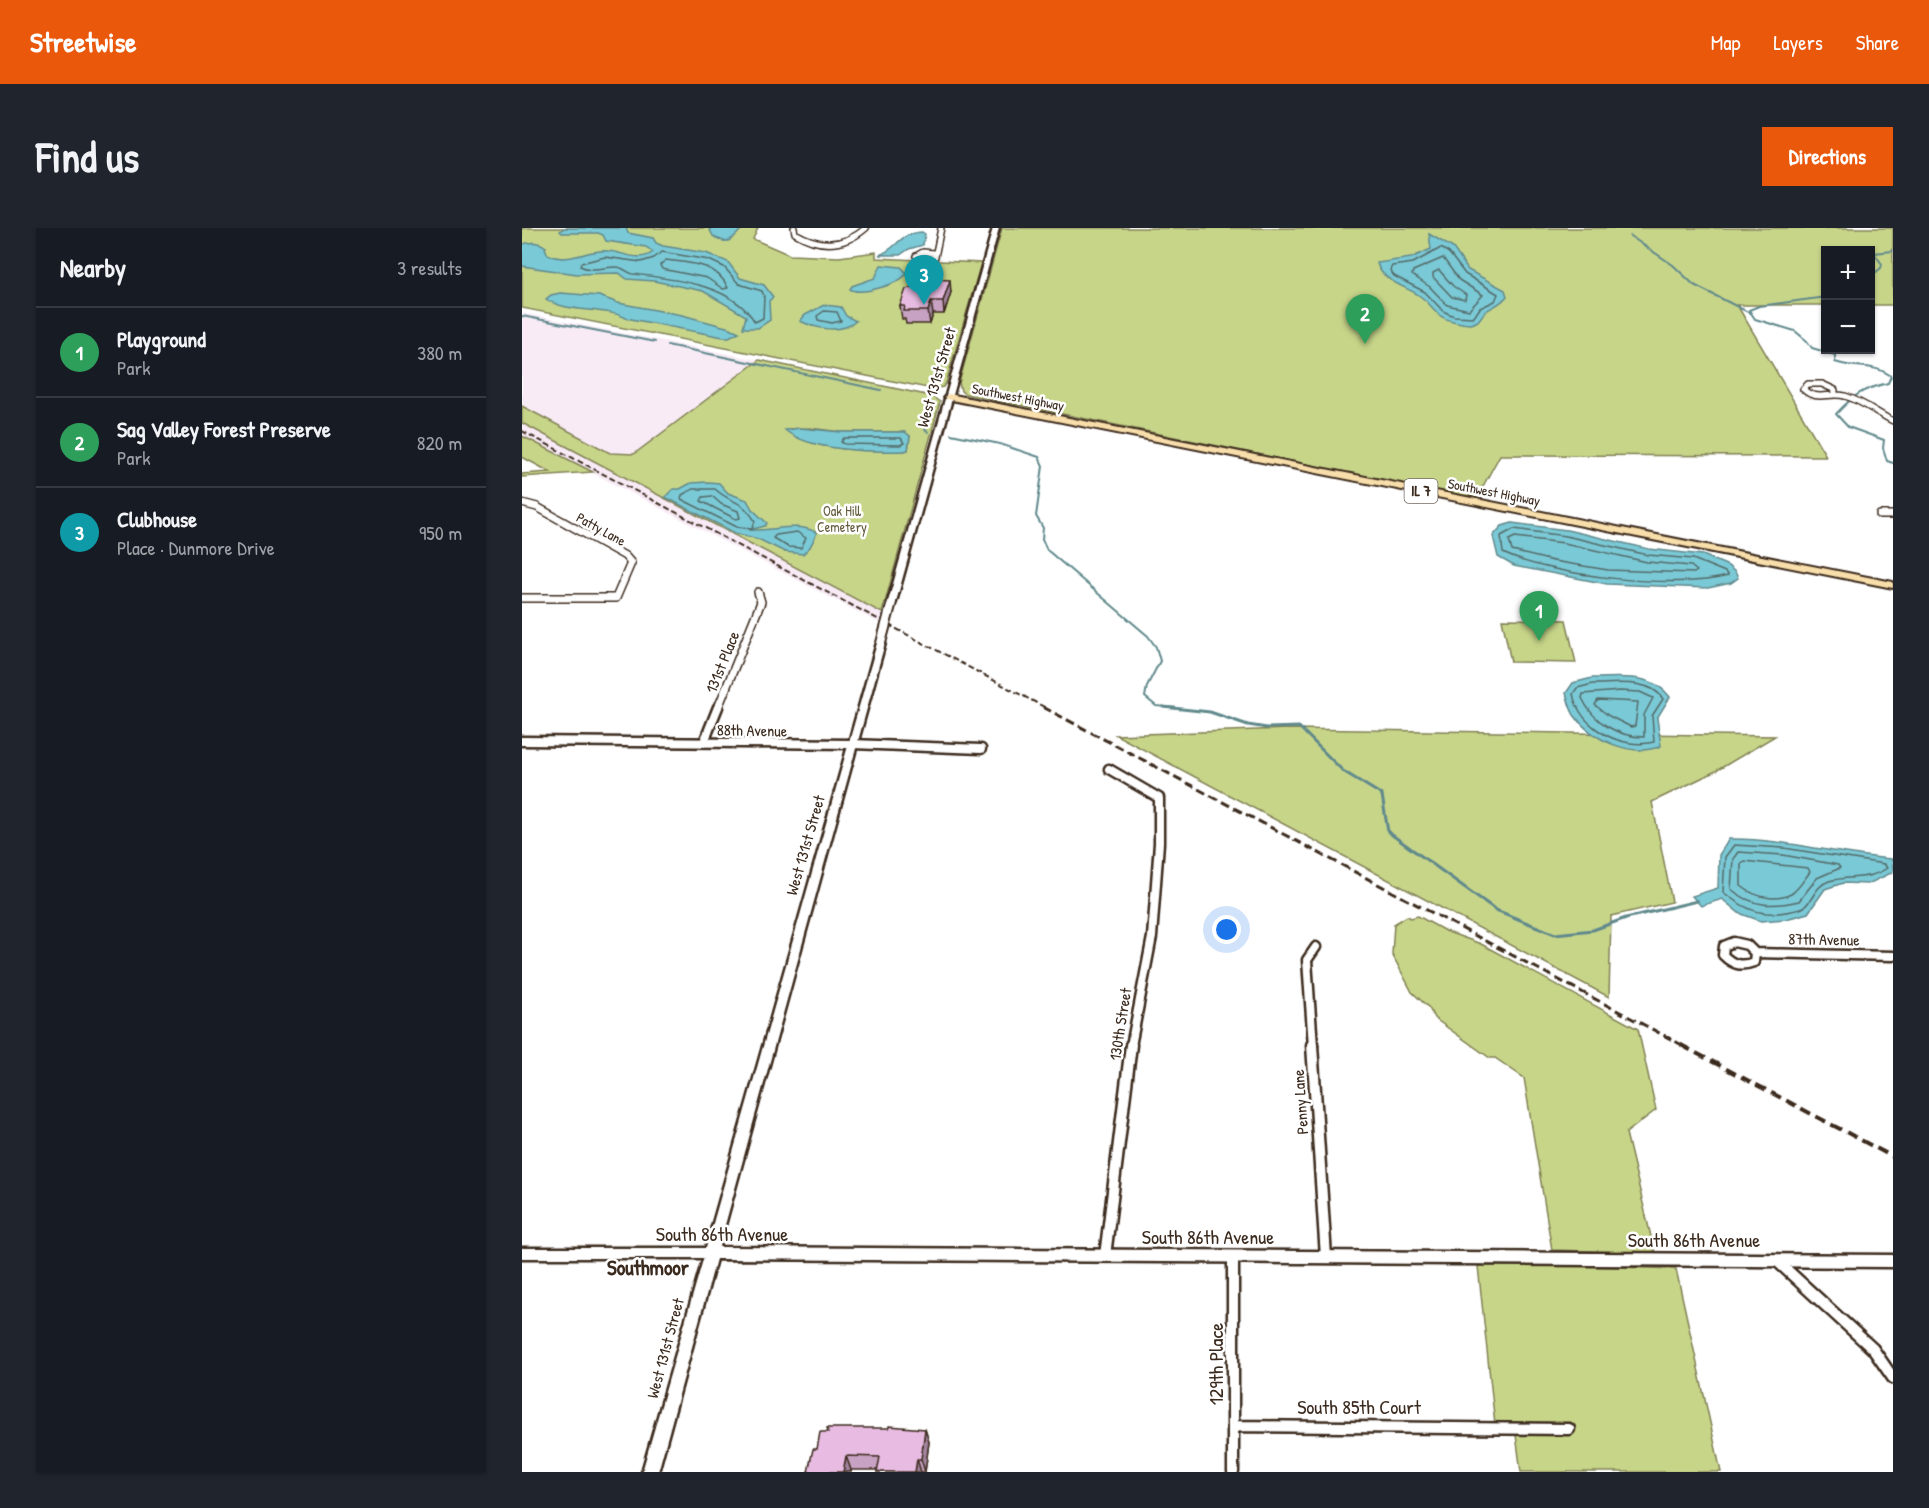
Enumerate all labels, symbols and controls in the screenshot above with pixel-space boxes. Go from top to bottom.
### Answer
text: Streetwise [30,23,136,61]
text: Map [1711,28,1740,57]
text: Layers [1773,28,1823,57]
text: Share [1856,28,1899,57]
button: Directions [1762,127,1893,186]
text: Find us [36,128,139,185]
map controls [1821,246,1875,354]
button: + [1821,246,1875,300]
text: Nearby [60,250,126,285]
text: 3 results [397,254,462,281]
pin: 3 [904,256,944,305]
pin: 2 [1346,294,1384,344]
button: − [1821,300,1875,354]
text: Playground [117,324,206,354]
street label: West 131st Street [911,324,961,430]
text: 1 [76,339,83,366]
text: 380 m [417,339,462,366]
text: Park [117,354,150,381]
street label: Southwest Highway [970,378,1066,416]
text: Sag Valley Forest Preserve [117,414,331,444]
text: 2 [75,429,84,456]
text: 820 m [417,429,462,456]
text: Park [117,444,150,471]
street label: Southwest Highway [1446,473,1542,511]
road number: IL 7 [1404,479,1438,503]
park label: Oak Hill Cemetery [817,501,867,537]
text: Clubhouse [117,504,197,534]
street label: Patty Lane [573,507,630,551]
text: 3 [75,519,84,546]
text: 950 m [419,519,462,546]
text: Place · Dunmore Drive [117,534,275,561]
pin: 1 [1520,592,1558,641]
street label: 131st Place [700,627,745,696]
street label: 88th Avenue [717,718,788,742]
street label: West 131st Street [780,792,830,898]
your location [1212,915,1241,944]
street label: 87th Avenue [1788,927,1860,951]
street label: 130th Street [1103,986,1137,1062]
street label: Penny Lane [1287,1068,1313,1135]
street label: South 86th Avenue [656,1220,788,1247]
street label: South 86th Avenue [1142,1223,1274,1250]
street label: South 86th Avenue [1628,1226,1760,1253]
district label: Southmoor [607,1253,690,1282]
street label: West 131st Street [641,1295,689,1401]
street label: 129th Place [1202,1323,1229,1405]
street label: South 85th Court [1297,1393,1422,1420]

